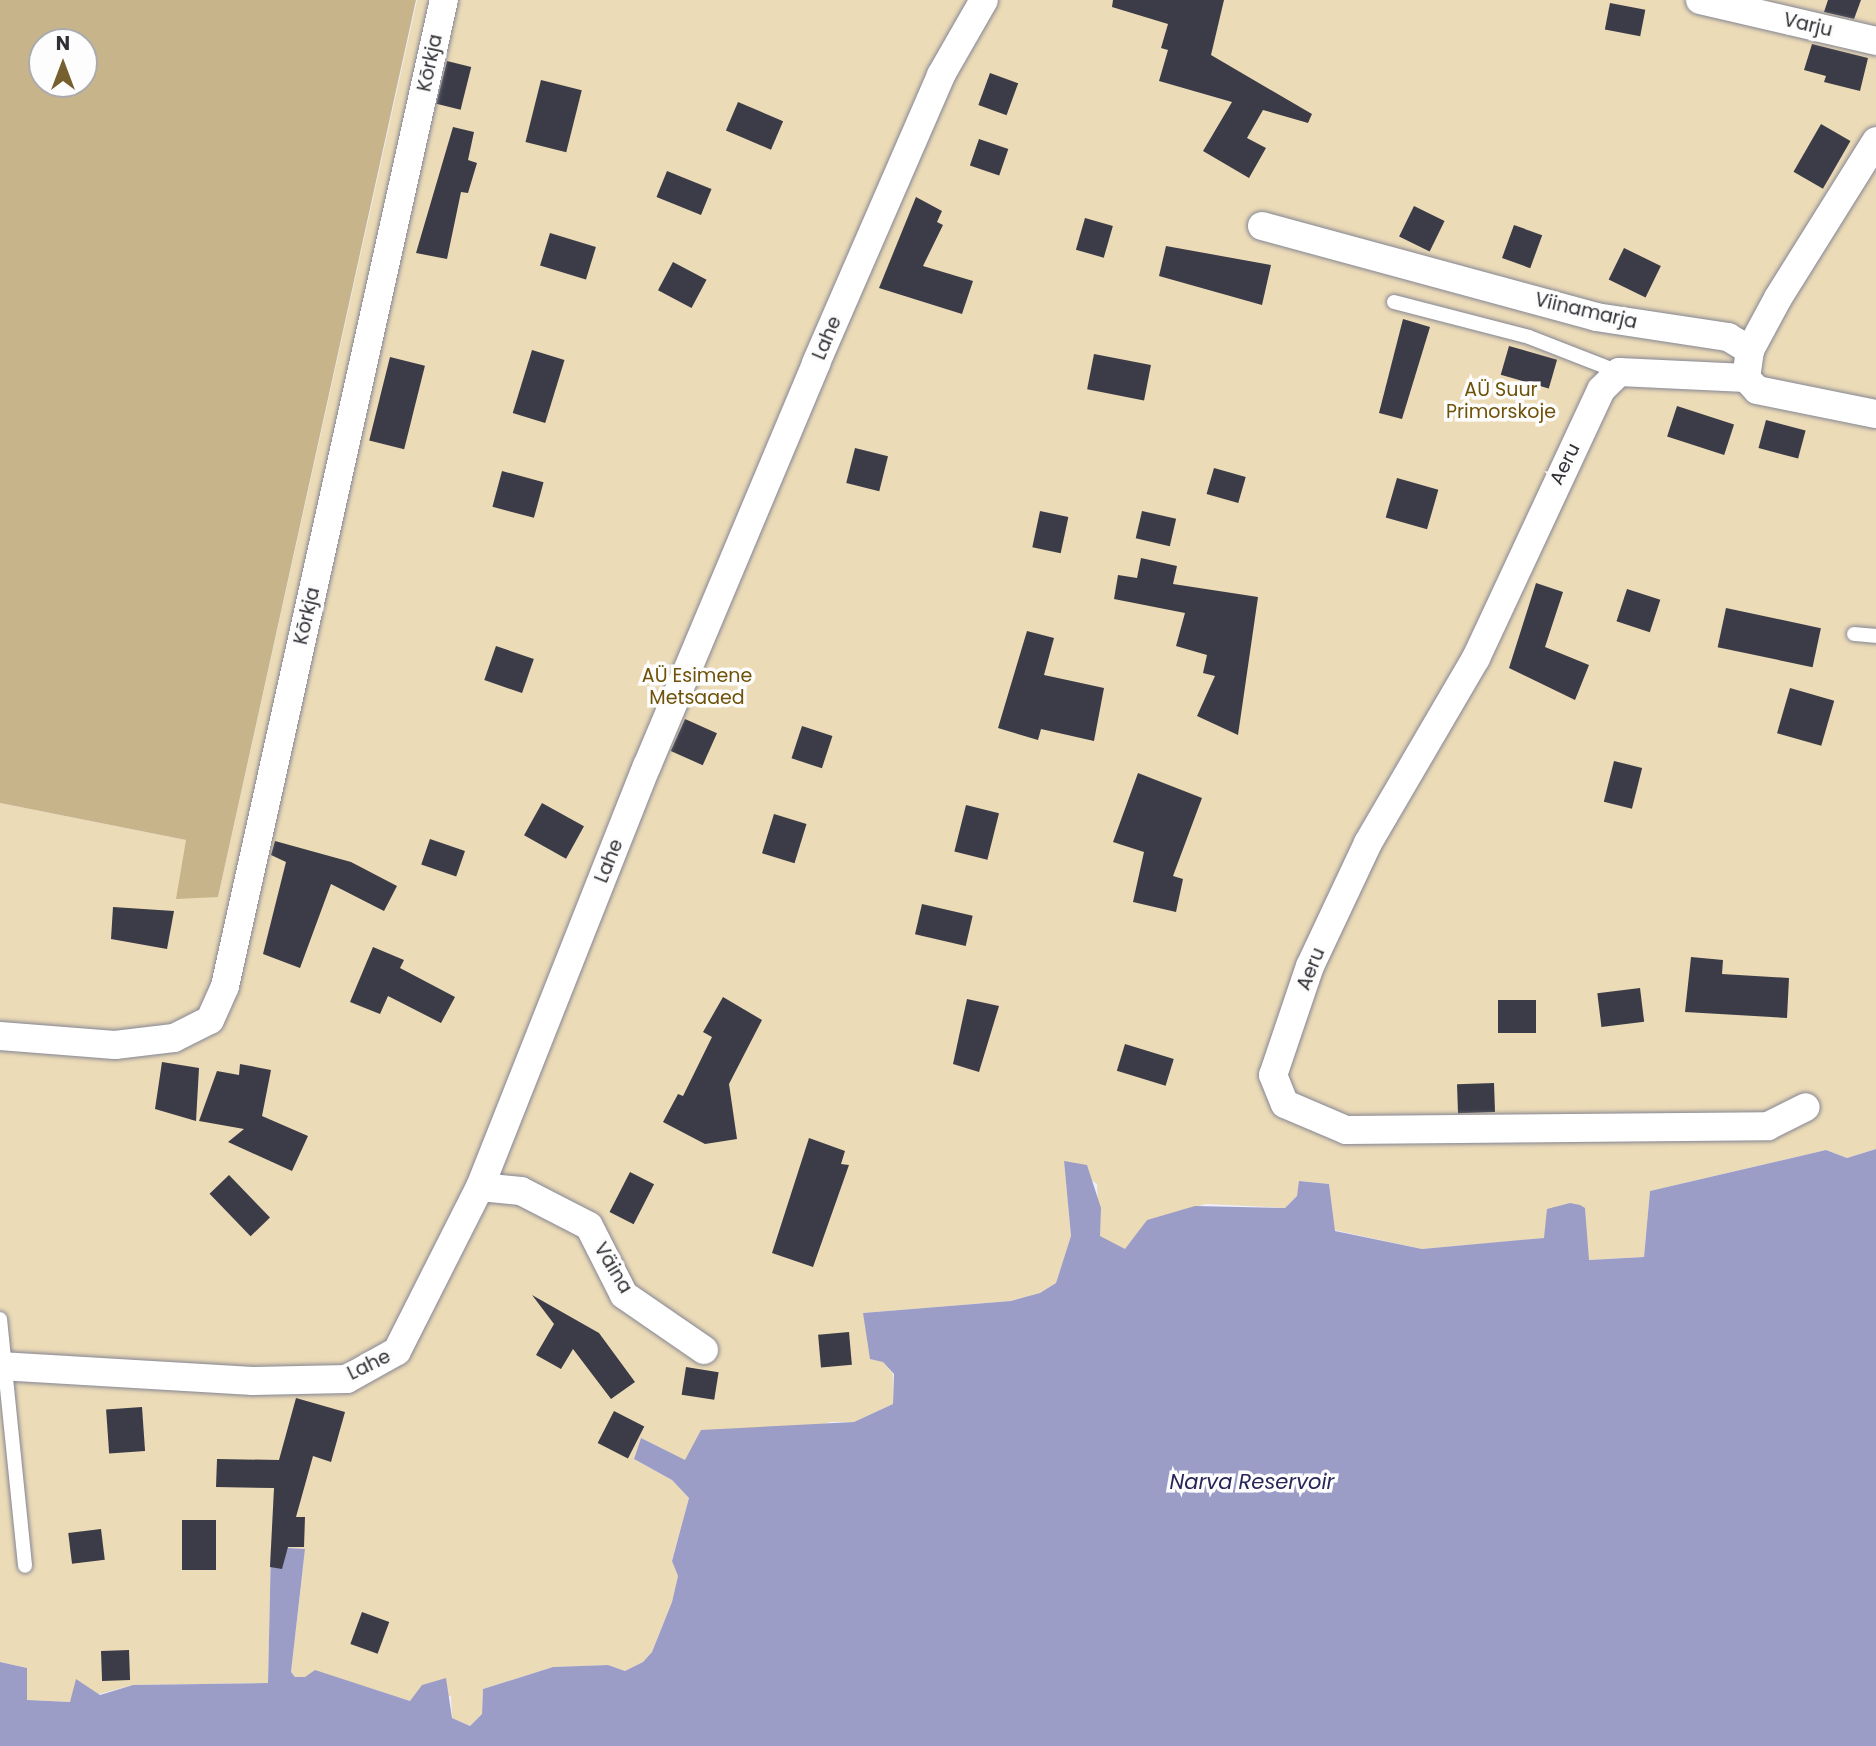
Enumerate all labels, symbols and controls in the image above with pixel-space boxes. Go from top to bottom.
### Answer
street label: Varju [1781,8,1835,42]
north arrow [28,28,98,98]
text: N [56,30,70,57]
street label: Kõrkja [413,32,447,94]
street label: Viinamarja [1533,288,1639,334]
street label: Lahe [808,313,846,363]
park label: AÜ Suur Primorskoje [1446,379,1556,423]
street label: Aeru [1545,439,1585,489]
street label: Kõrkja [289,585,325,647]
park label: AÜ Esimene Metsaaed [642,665,752,709]
street label: Lahe [590,836,628,886]
street label: Aeru [1292,944,1330,994]
street label: Väina [589,1238,637,1298]
street label: Lahe [344,1345,394,1385]
water label: Narva Reservoir [1170,1469,1334,1495]

